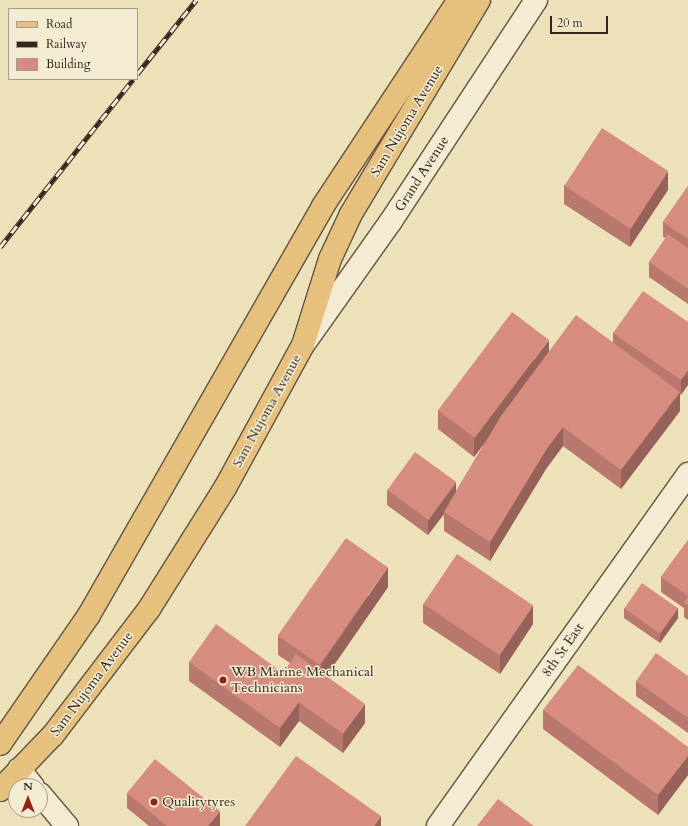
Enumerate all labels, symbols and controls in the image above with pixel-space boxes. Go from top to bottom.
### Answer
legend [8,8,138,80]
scale bar [552,8,610,34]
text: 20 m [557,15,583,31]
text: Road [46,16,72,32]
text: Railway [46,36,87,52]
text: Building [46,56,90,72]
street label: Sam Nujoma Avenue [367,62,447,180]
street label: Grand Avenue [391,133,453,215]
street label: Sam Nujoma Avenue [229,351,305,471]
street label: 8th St East [538,620,588,680]
street label: Sam Nujoma Avenue [47,628,137,740]
place label: WB Marine Mechanical Technicians [231,664,374,696]
marker: WB Marine Mechanical Technicians [218,675,228,685]
north arrow [8,778,48,818]
text: N [23,779,33,794]
place label: Qualitytyres [162,794,235,810]
marker: Qualitytyres [149,797,159,807]

